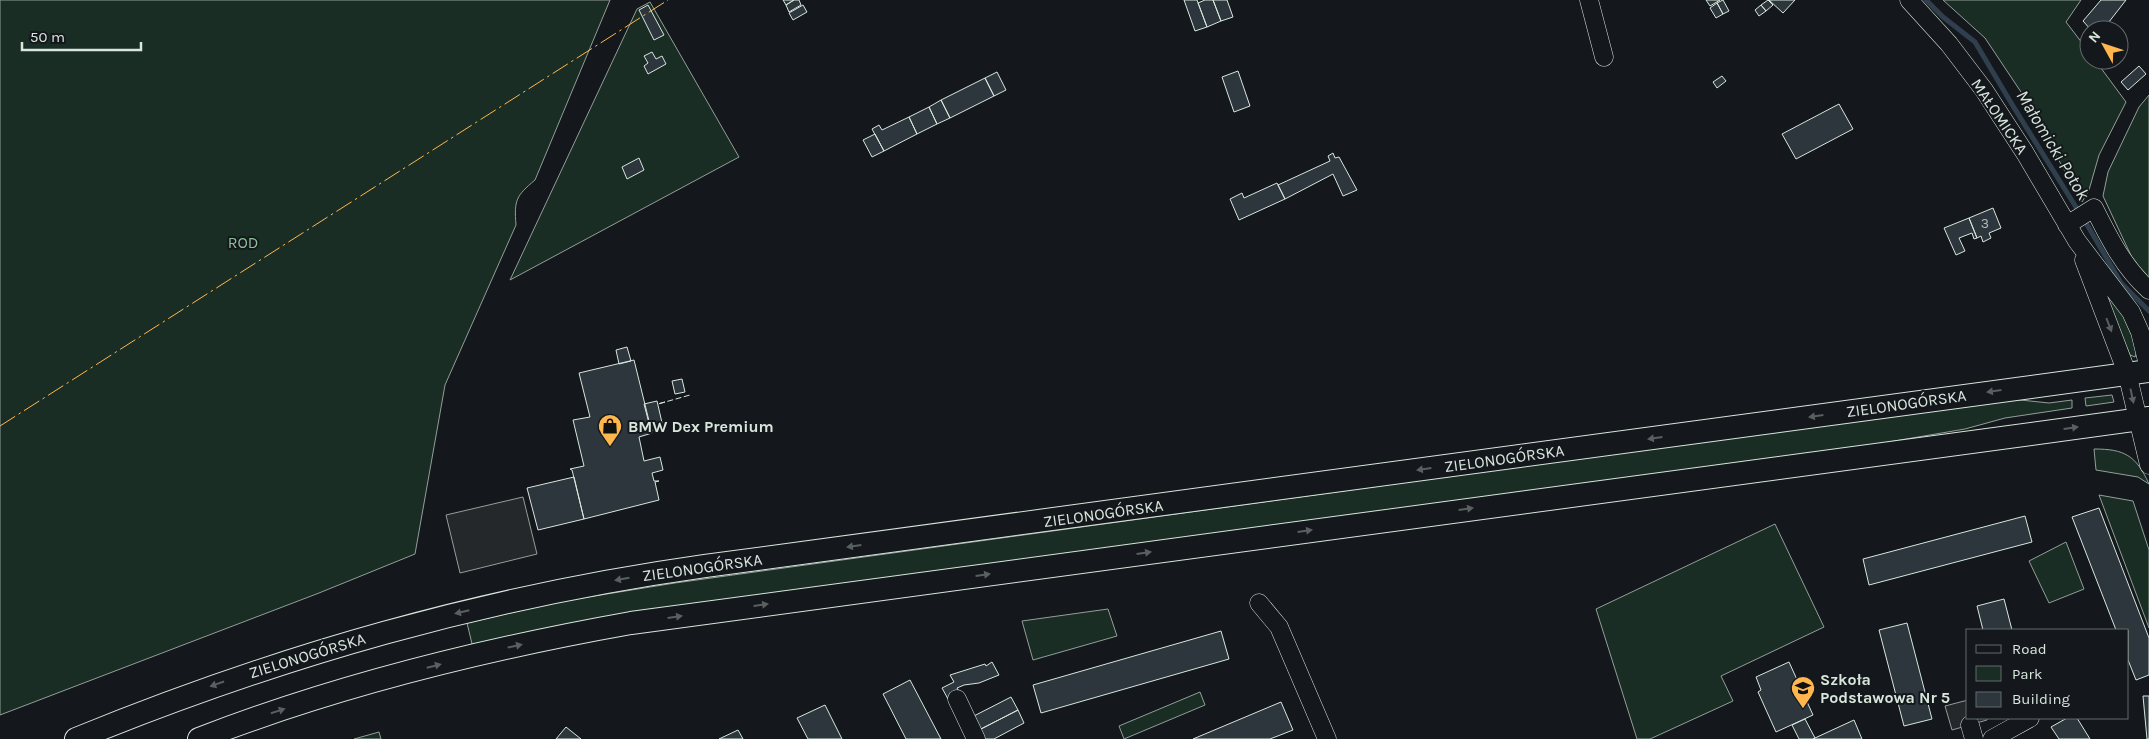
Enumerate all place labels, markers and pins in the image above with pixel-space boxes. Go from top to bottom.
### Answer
shop icon: BMW Dex Premium [597,413,623,447]
place label: BMW Dex Premium [628,417,774,436]
place label: Szkoła Podstawowa Nr 5 [1820,670,1950,707]
school or university icon: Szkoła Podstawowa Nr 5 [1790,675,1816,709]

